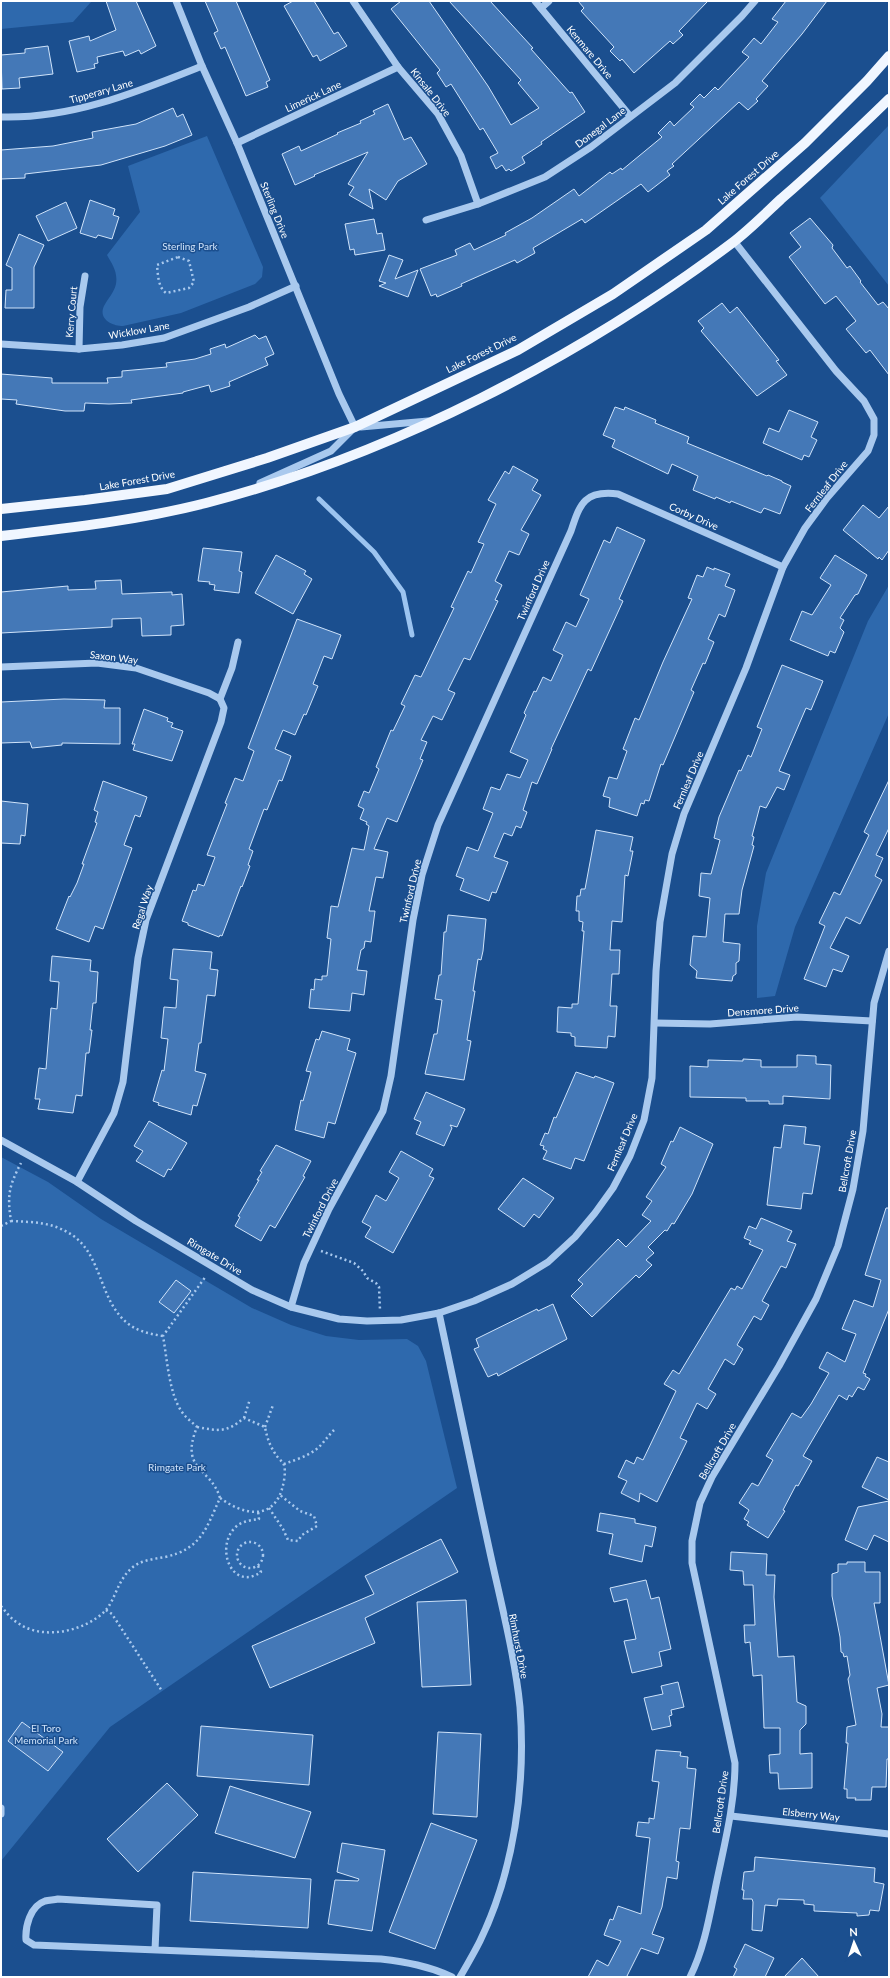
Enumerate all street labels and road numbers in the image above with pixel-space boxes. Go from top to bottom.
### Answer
street label: Kenmare Drive [564,23,616,81]
street label: Kinsale Drive [408,65,454,119]
street label: Tipperary Lane [68,76,134,106]
street label: Limerick Lane [283,78,343,114]
street label: Donegal Lane [572,104,628,150]
street label: Lake Forest Drive [715,147,781,207]
street label: Sterling Drive [258,180,292,240]
street label: Kerry Court [63,285,79,338]
street label: Wicklow Lane [108,319,170,341]
street label: Lake Forest Drive [444,331,518,375]
street label: Fernleaf Drive [802,458,850,514]
street label: Lake Forest Drive [98,467,176,493]
street label: Corby Drive [668,500,720,532]
street label: Twinford Drive [514,558,552,622]
street label: Saxon Way [89,648,140,666]
street label: Fernleaf Drive [670,749,706,811]
street label: Twinford Drive [397,858,423,924]
street label: Regal Way [129,882,155,931]
street label: Densmore Drive [727,1002,799,1018]
street label: Fernleaf Drive [604,1111,640,1173]
street label: Bellcroft Drive [836,1129,858,1193]
street label: Twinford Drive [300,1176,340,1240]
street label: Rimgate Drive [185,1235,245,1277]
street label: Bellcroft Drive [696,1421,738,1481]
street label: Rimhurst Drive [507,1613,531,1679]
street label: Bellcroft Drive [710,1770,730,1834]
street label: Elsberry Way [782,1805,841,1823]

